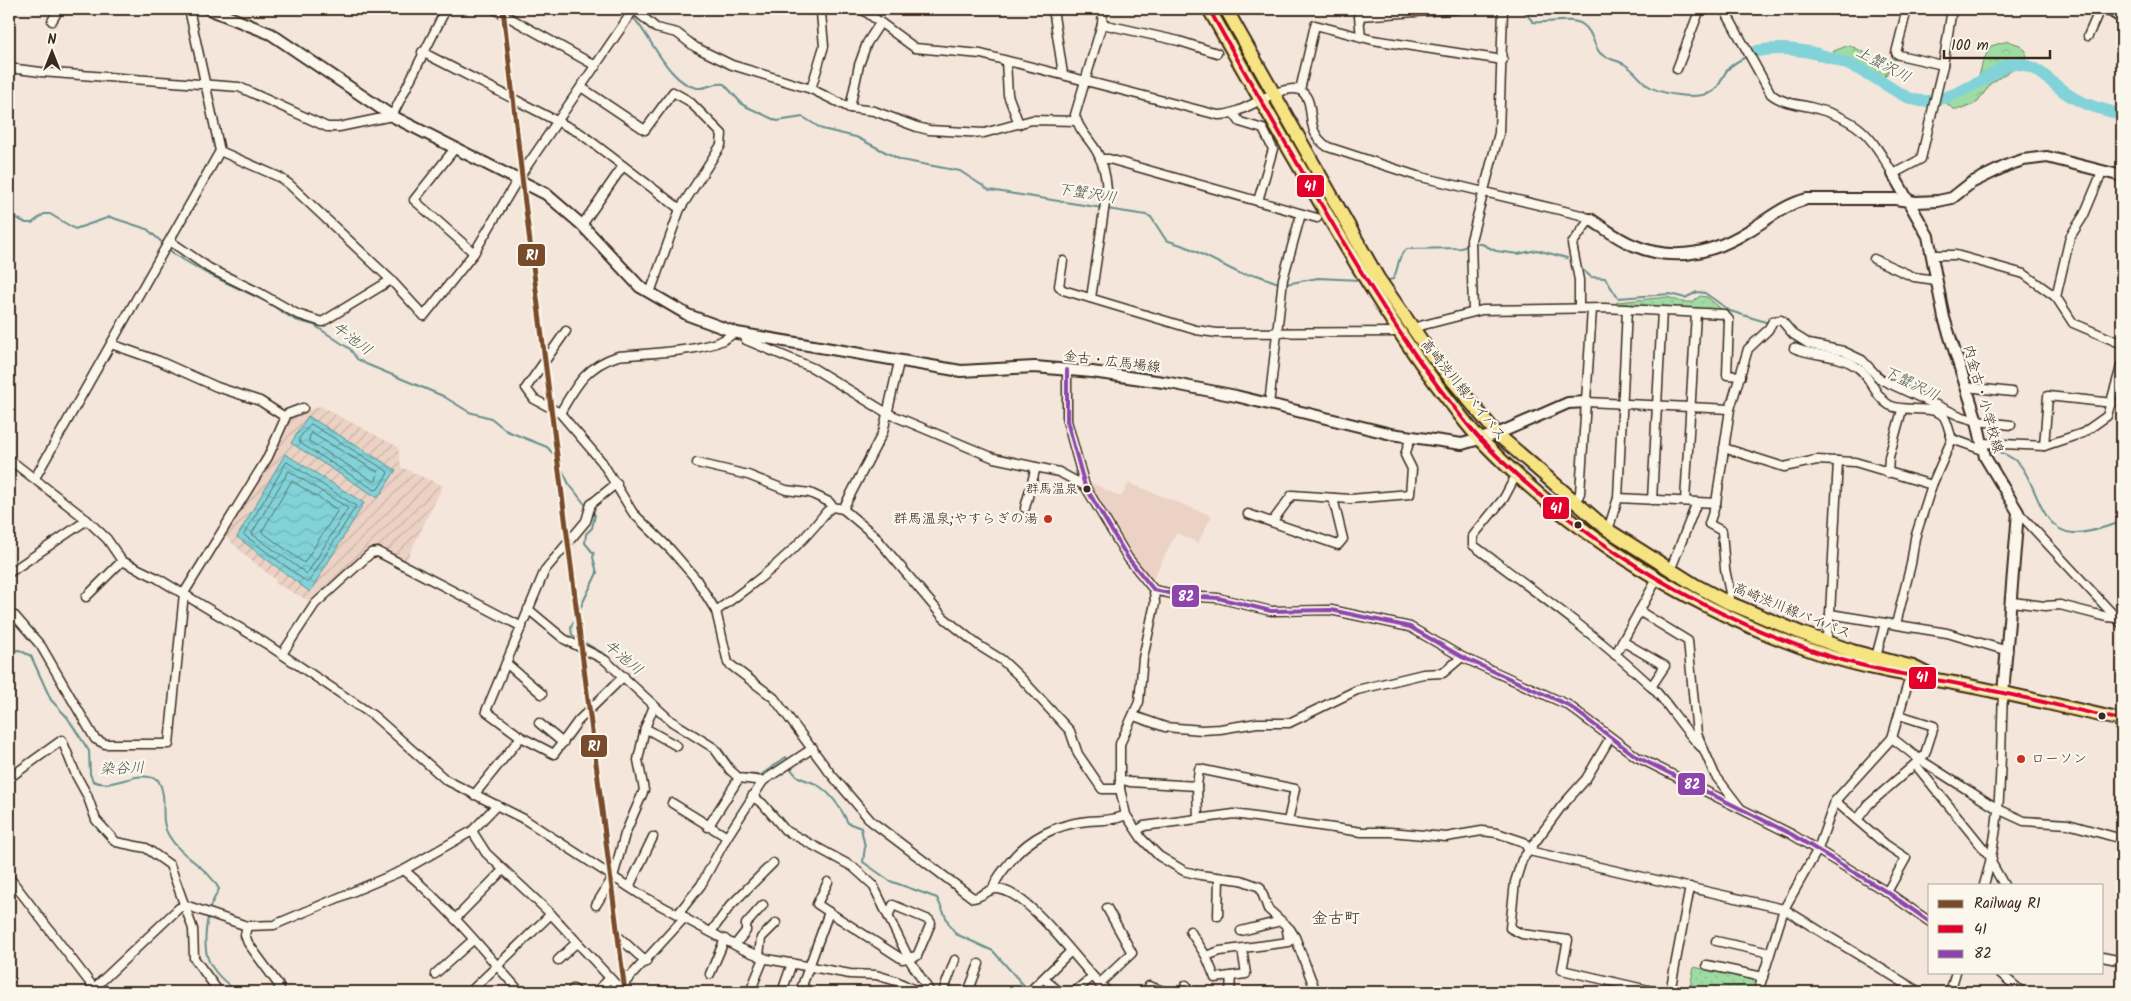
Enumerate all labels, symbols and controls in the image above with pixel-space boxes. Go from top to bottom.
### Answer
north arrow [28,28,78,78]
scale bar [1944,28,2050,60]
text: N [48,29,57,51]
text: 100 m [1951,34,1989,58]
water label: 上蟹沢川 [1851,40,1915,90]
line badge: 41 [1296,174,1325,198]
text: 41 [1304,176,1317,198]
water label: 下蟹沢川 [1055,177,1119,211]
line badge: R1 [517,243,546,267]
text: R1 [526,245,539,267]
water label: 牛池川 [327,316,377,362]
street label: 高崎渋川線バイパス [1415,334,1511,446]
street label: 内金古・小学校線 [1957,342,2009,456]
street label: 金古・広馬場線 [1062,345,1162,379]
water label: 下蟹沢川 [1879,360,1943,408]
place label: 群馬温泉 [1026,479,1078,500]
marker: 群馬温泉 [1082,484,1092,494]
line badge: 41 [1542,496,1570,520]
text: 41 [1550,498,1563,520]
place label: 群馬温泉;やすらぎの湯 [894,508,1038,530]
marker: 群馬温泉;やすらぎの湯 [1042,513,1054,525]
unlabelled marker [1573,520,1583,530]
street label: 高崎渋川線バイパス [1730,577,1854,645]
line badge: 82 [1171,584,1200,608]
text: 82 [1178,586,1194,608]
water label: 牛池川 [598,634,648,682]
line badge: 41 [1908,666,1937,690]
text: 41 [1916,667,1929,689]
unlabelled marker [2097,711,2107,721]
line badge: R1 [580,734,608,758]
text: R1 [588,736,601,758]
place label: ローソン [2031,748,2087,770]
marker: ローソン [2015,753,2027,765]
water label: 染谷川 [99,756,145,782]
line badge: 82 [1677,772,1706,796]
text: 82 [1684,774,1700,796]
legend [1928,884,2104,974]
text: Railway R1 [1974,892,2041,916]
district label: 金古町 [1312,906,1360,931]
text: 41 [1974,918,1987,942]
text: 82 [1974,942,1992,966]

